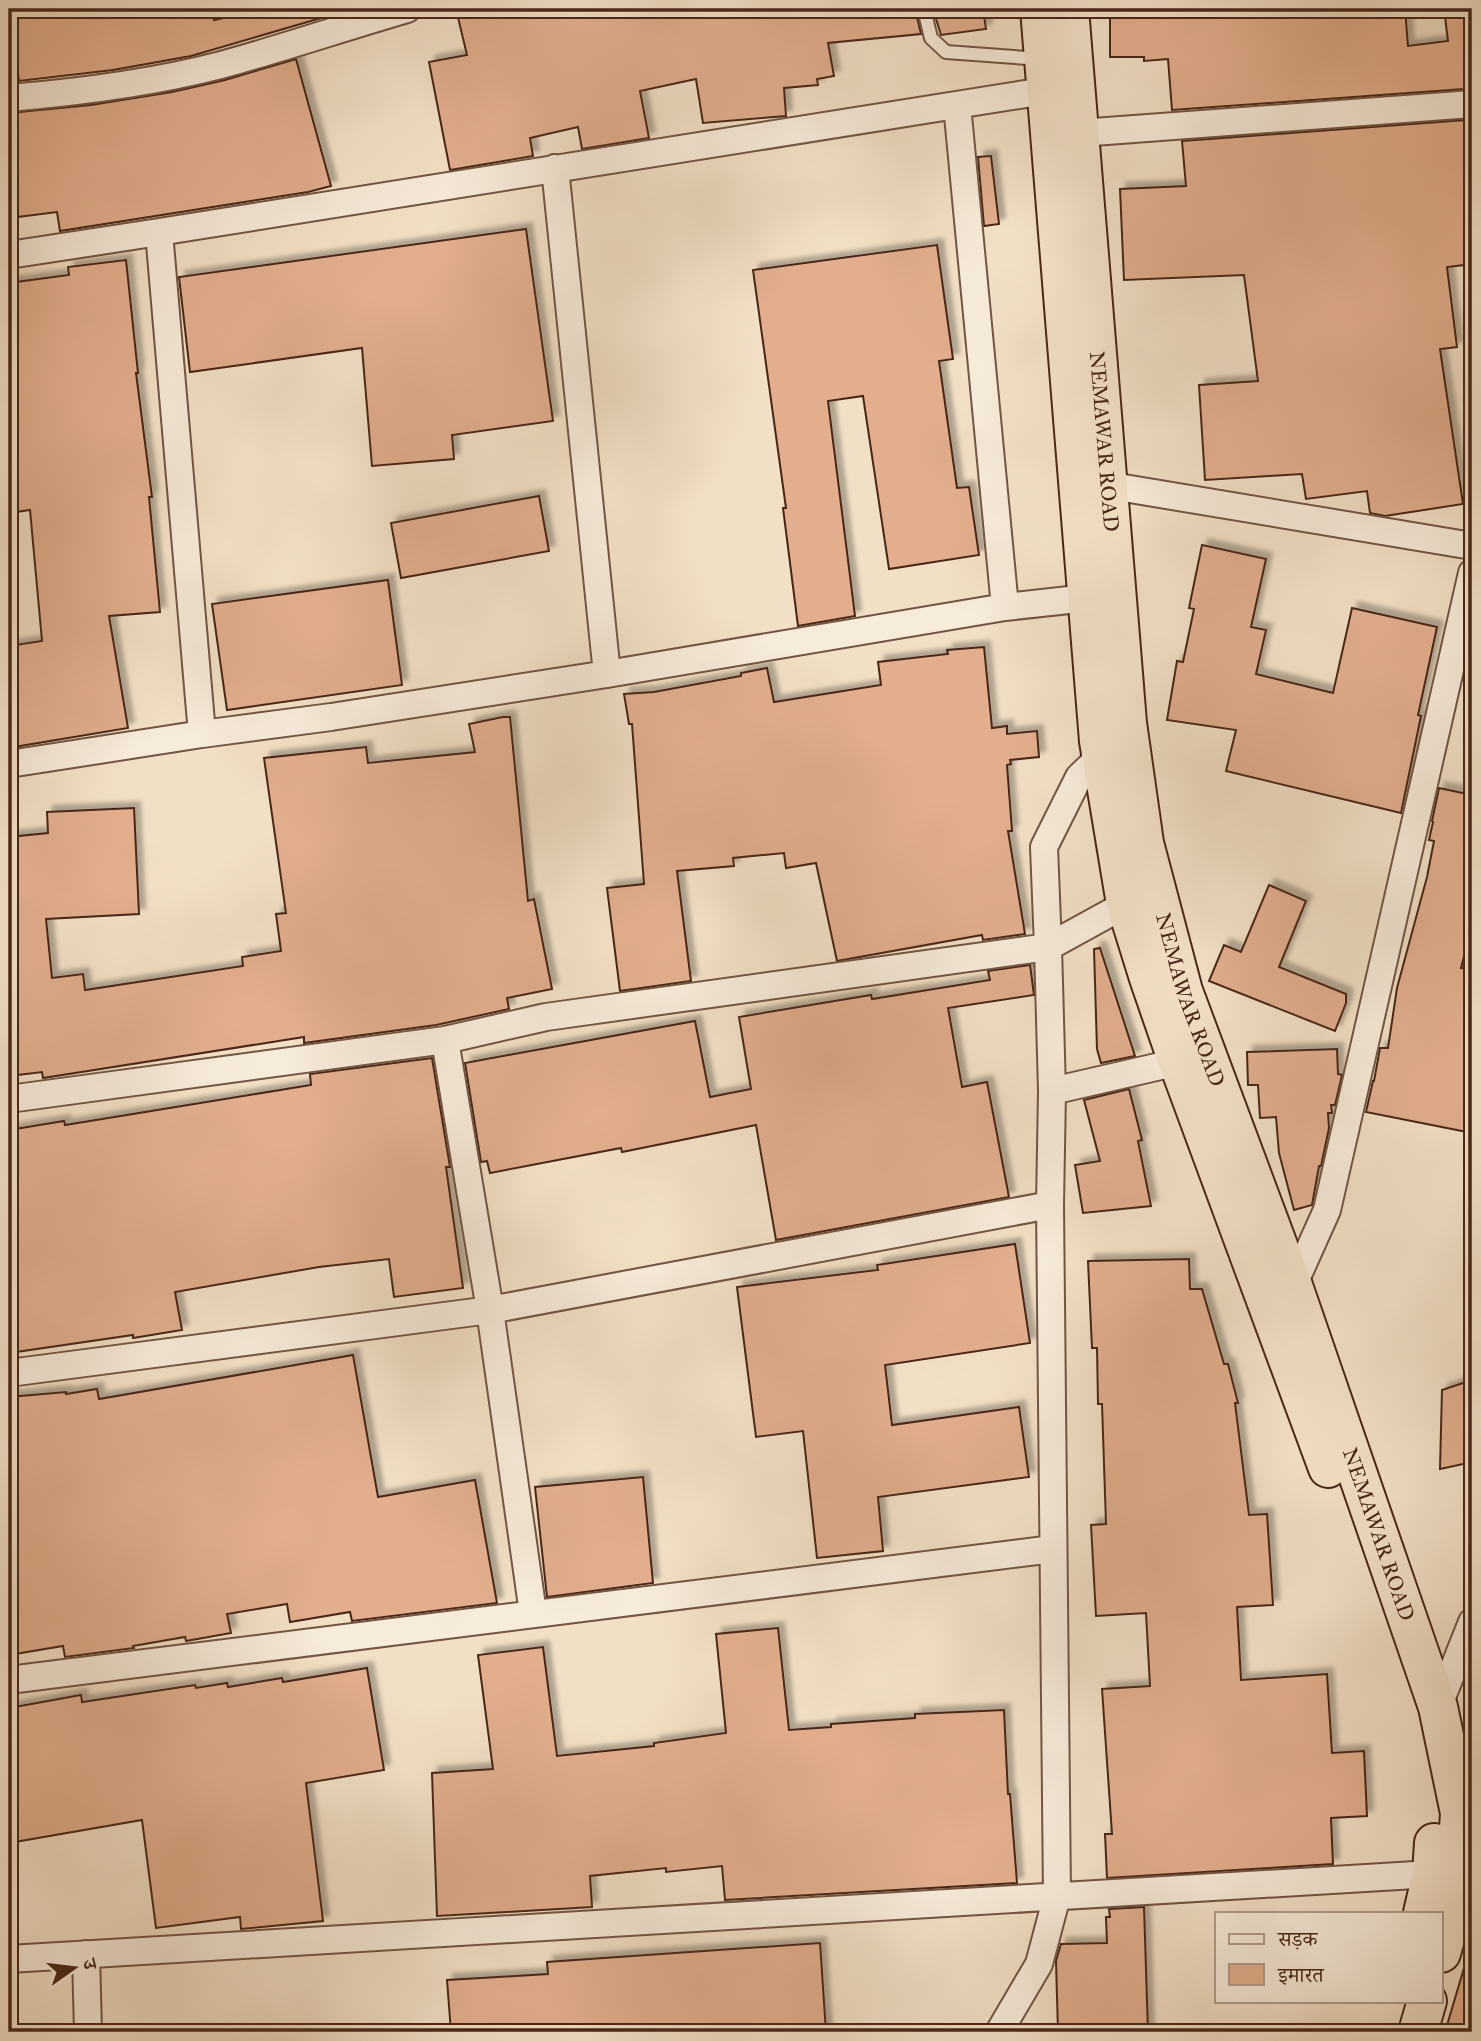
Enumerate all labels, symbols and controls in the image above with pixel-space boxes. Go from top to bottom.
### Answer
street label: NEMAWAR ROAD [1084,350,1124,533]
street label: NEMAWAR ROAD [1150,910,1230,1090]
street label: NEMAWAR ROAD [1337,1444,1420,1624]
legend [1215,1912,1442,2002]
text: सड़क [1277,1926,1318,1952]
north arrow [38,1932,108,2002]
text: उ [77,1955,103,1973]
text: इमारत [1277,1962,1325,1988]

